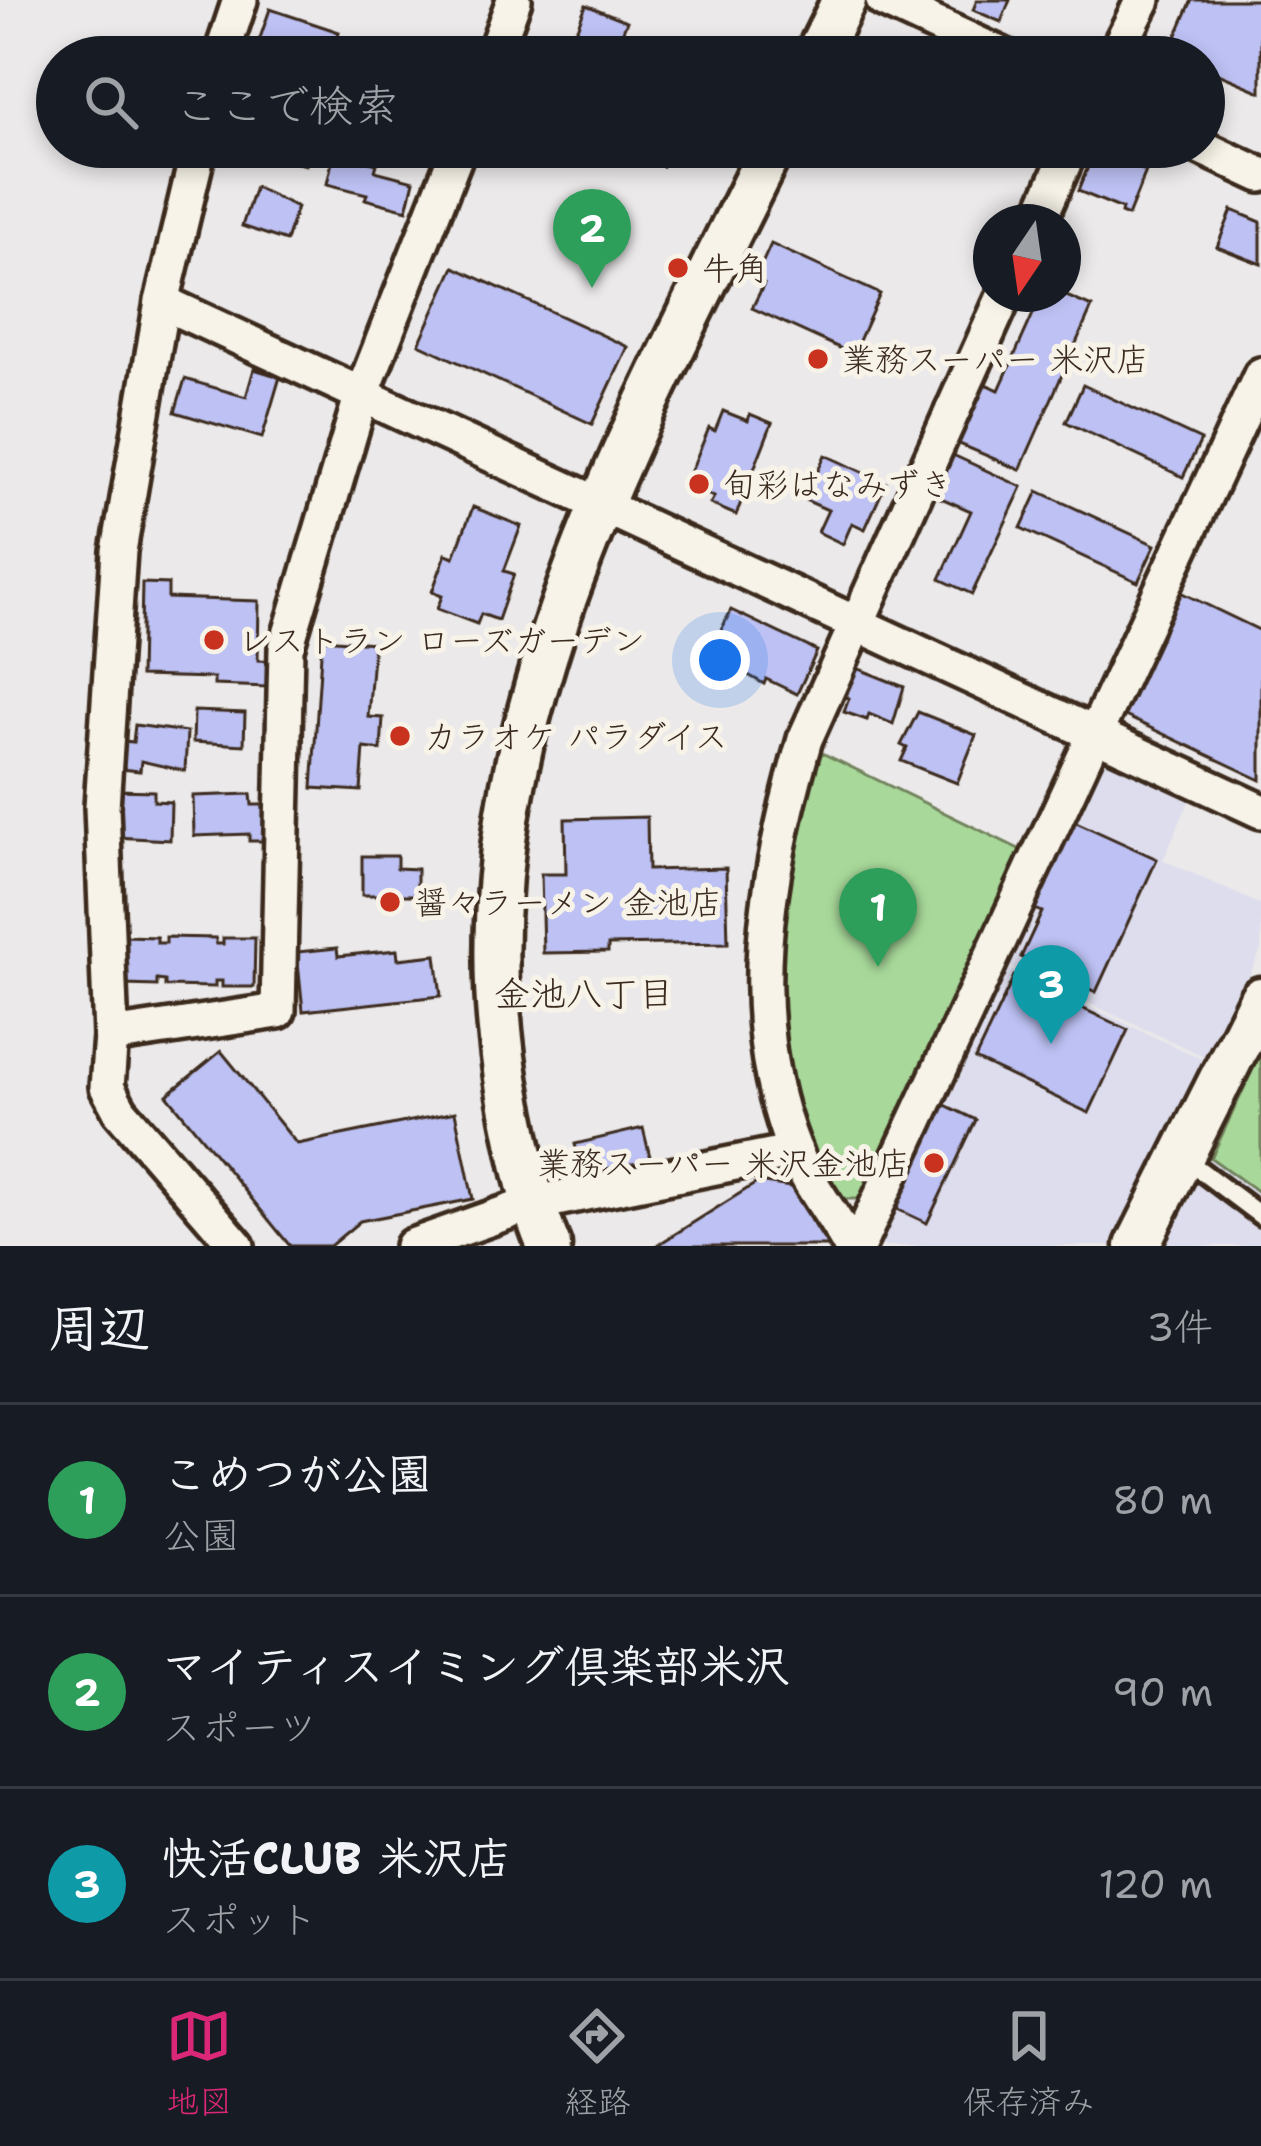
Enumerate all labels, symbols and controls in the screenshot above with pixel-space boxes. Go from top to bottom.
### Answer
search box [36,36,1225,168]
icon: search [78,69,144,135]
text: ここで検索 [174,75,399,135]
pin: 2 [553,189,631,288]
north arrow [973,204,1081,312]
place label: 牛角 [702,246,768,291]
marker: 牛角 [665,255,691,281]
place label: 業務スーパー 米沢店 [842,337,1149,382]
marker: 業務スーパー 米沢店 [805,346,831,372]
place label: 旬彩はなみずき [723,462,953,507]
marker: 旬彩はなみずき [686,471,712,497]
place label: レストラン ローズガーデン [238,618,645,663]
marker: レストラン ローズガーデン [201,627,227,653]
your location [690,630,750,690]
place label: カラオケ パラダイス [424,714,728,759]
marker: カラオケ パラダイス [387,723,413,749]
pin: 1 [839,868,917,967]
place label: 醤々ラーメン 金池店 [414,880,722,925]
marker: 醤々ラーメン 金池店 [377,889,403,915]
pin: 3 [1012,945,1090,1044]
district label: 金池八丁目 [494,969,674,1018]
place label: 業務スーパー 米沢金池店 [537,1141,910,1186]
marker: 業務スーパー 米沢金池店 [921,1150,947,1176]
text: 周辺 [48,1294,150,1362]
text: 3件 [1147,1301,1213,1353]
text: こめつが公園 [162,1444,432,1504]
text: 1 [78,1474,96,1526]
text: 80 m [1112,1474,1213,1526]
text: 公園 [162,1509,240,1561]
text: マイティスイミング倶楽部米沢 [162,1636,789,1696]
text: 2 [73,1666,101,1718]
text: 90 m [1112,1666,1213,1718]
text: スポーツ [162,1701,317,1753]
text: 快活CLUB 米沢店 [162,1828,512,1888]
text: 3 [73,1858,101,1910]
text: 120 m [1098,1858,1213,1910]
text: スポット [162,1893,318,1945]
tab: 地図 [166,2003,232,2124]
tab: 経路 [564,2003,630,2124]
tab: 保存済み [963,2003,1095,2124]

